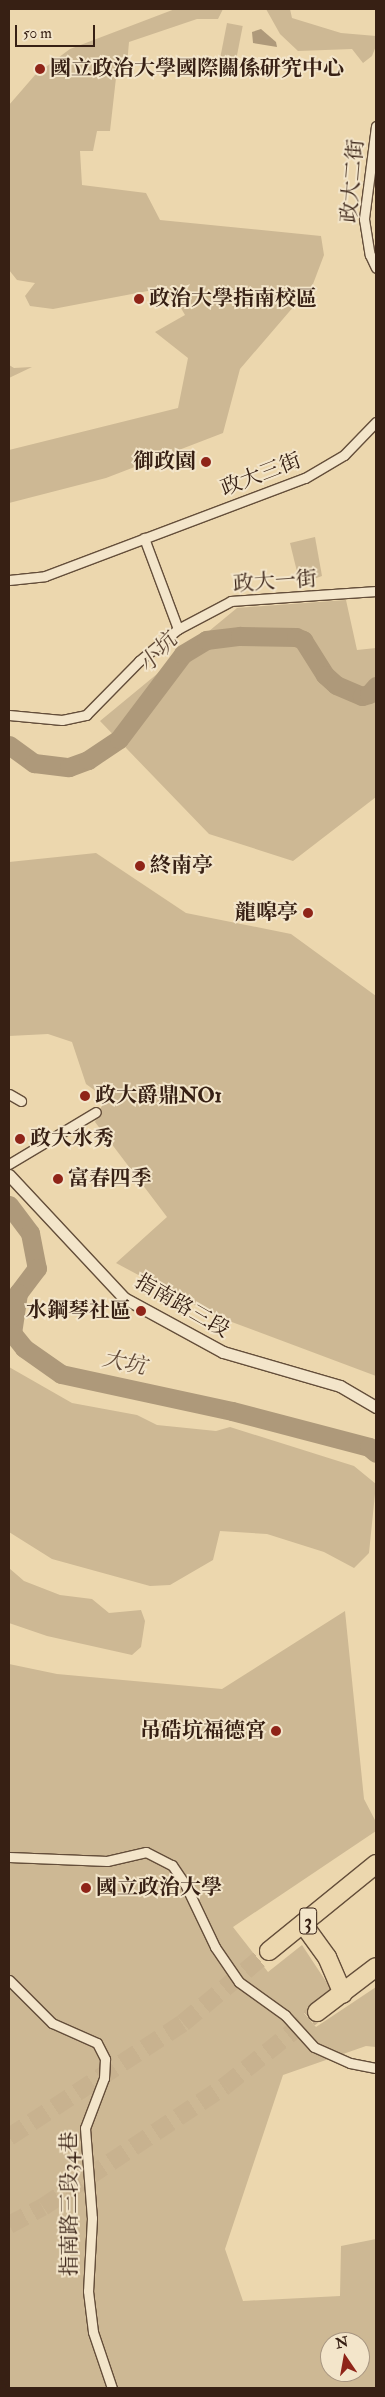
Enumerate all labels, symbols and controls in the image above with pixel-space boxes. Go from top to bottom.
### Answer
scale bar [18,15,98,47]
text: 50 m [23,24,52,43]
place label: 國立政治大學國際關係研究中心 [50,56,344,82]
marker: 國立政治大學國際關係研究中心 [34,63,46,75]
street label: 政大二街 [337,138,369,224]
place label: 政治大學指南校區 [149,286,317,312]
marker: 政治大學指南校區 [133,293,145,305]
street label: 政大三街 [217,448,305,502]
place label: 御政園 [133,449,196,475]
marker: 御政園 [200,456,212,468]
street label: 政大一街 [232,567,318,597]
water label: 小坑 [133,628,183,678]
place label: 終南亭 [150,853,213,879]
marker: 終南亭 [134,860,146,872]
place label: 龍嗥亭 [235,900,298,926]
marker: 龍嗥亭 [302,907,314,919]
place label: 政大爵鼎NO1 [95,1083,222,1109]
marker: 政大爵鼎NO1 [79,1090,91,1102]
place label: 政大水秀 [30,1126,114,1152]
marker: 政大水秀 [14,1133,26,1145]
place label: 富春四季 [68,1166,152,1192]
marker: 富春四季 [52,1173,64,1185]
street label: 指南路三段 [130,1269,234,1343]
place label: 水鋼琴社區 [26,1298,131,1324]
marker: 水鋼琴社區 [135,1305,147,1317]
water label: 大坑 [100,1346,148,1380]
place label: 吊硞坑福德宮 [140,1718,266,1744]
marker: 吊硞坑福德宮 [270,1725,282,1737]
place label: 國立政治大學 [96,1875,222,1901]
marker: 國立政治大學 [80,1882,92,1894]
road number: 3 [298,1904,318,1938]
street label: 指南路三段34巷 [57,2131,83,2277]
north arrow [320,2332,370,2382]
text: N [334,2333,350,2352]

